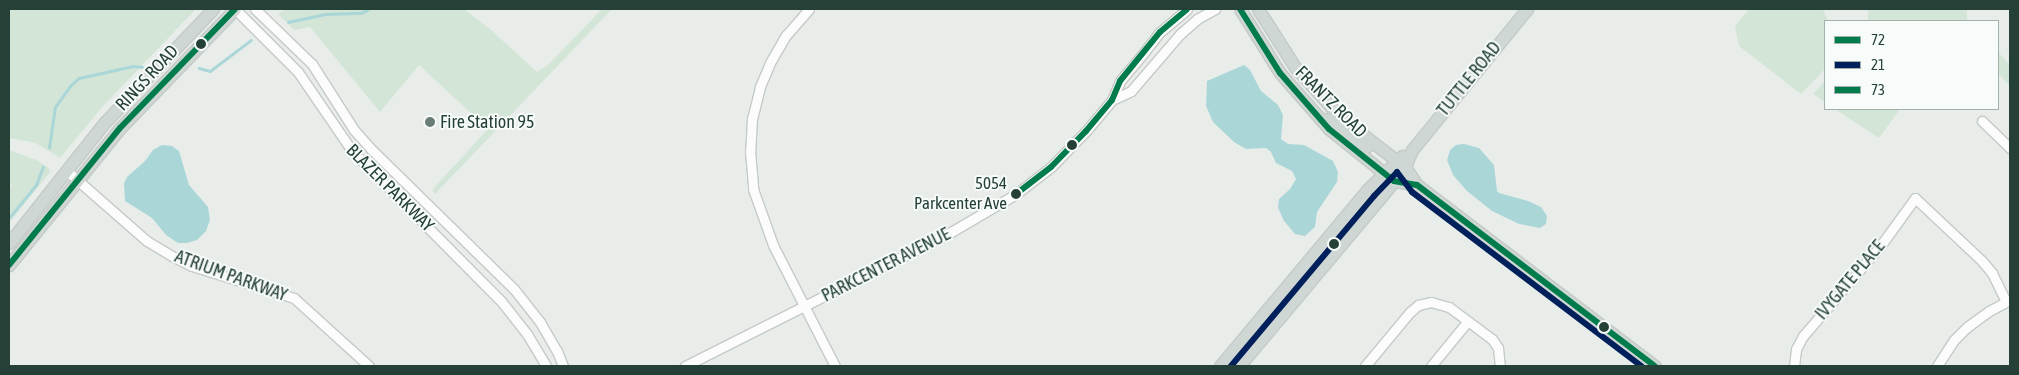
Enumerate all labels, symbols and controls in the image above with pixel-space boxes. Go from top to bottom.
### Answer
legend [1824,20,1999,110]
text: 72 [1871,31,1885,48]
street label: TUTTLE ROAD [1432,37,1506,121]
unlabelled marker [196,39,206,49]
street label: RINGS ROAD [111,41,183,115]
text: 21 [1871,56,1885,73]
street label: FRANTZ ROAD [1291,62,1371,142]
text: 73 [1871,81,1885,98]
place label: Fire Station 95 [440,111,534,133]
marker: Fire Station 95 [424,116,436,128]
street label: BLAZER PARKWAY [342,140,438,236]
unlabelled marker [1067,140,1077,150]
place label: 5054 Parkcenter Ave [914,174,1007,214]
marker: 5054 Parkcenter Ave [1011,189,1021,199]
street label: PARKCENTER AVENUE [818,223,954,307]
street label: IVYGATE PLACE [1811,236,1889,324]
unlabelled marker [1329,239,1339,249]
street label: ATRIUM PARKWAY [172,246,290,306]
unlabelled marker [1599,322,1609,332]

